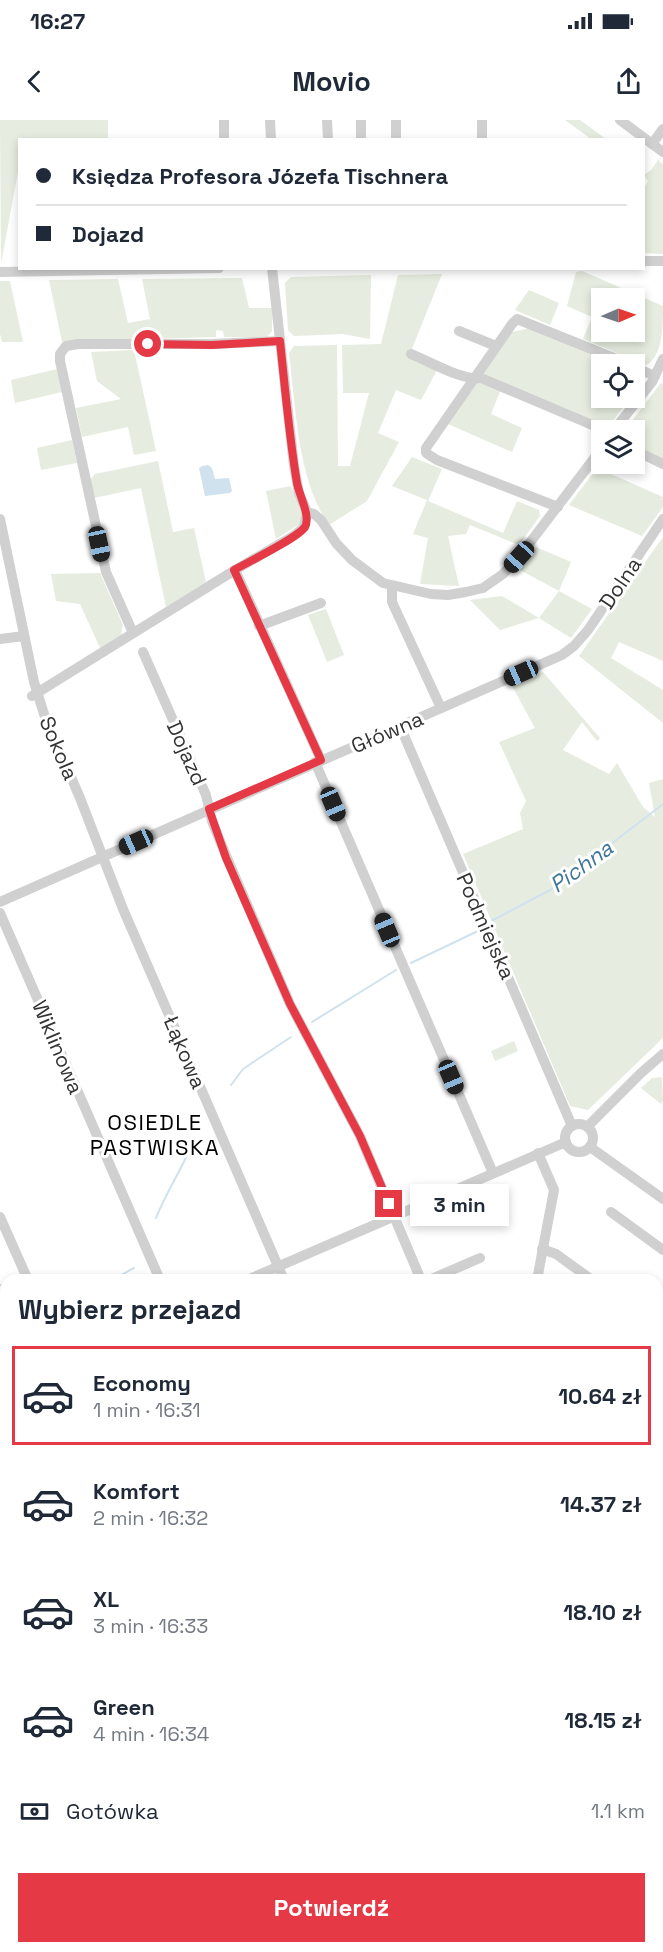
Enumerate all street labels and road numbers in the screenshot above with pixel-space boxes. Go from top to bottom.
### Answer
street label: Dolna [593,552,647,614]
street label: Główna [347,705,427,759]
street label: Sokola [34,712,84,784]
street label: Dojazd [161,716,213,790]
street label: Podmiejska [451,869,521,983]
street label: Wiklinowa [26,996,90,1098]
street label: Łąkowa [158,1011,212,1093]

